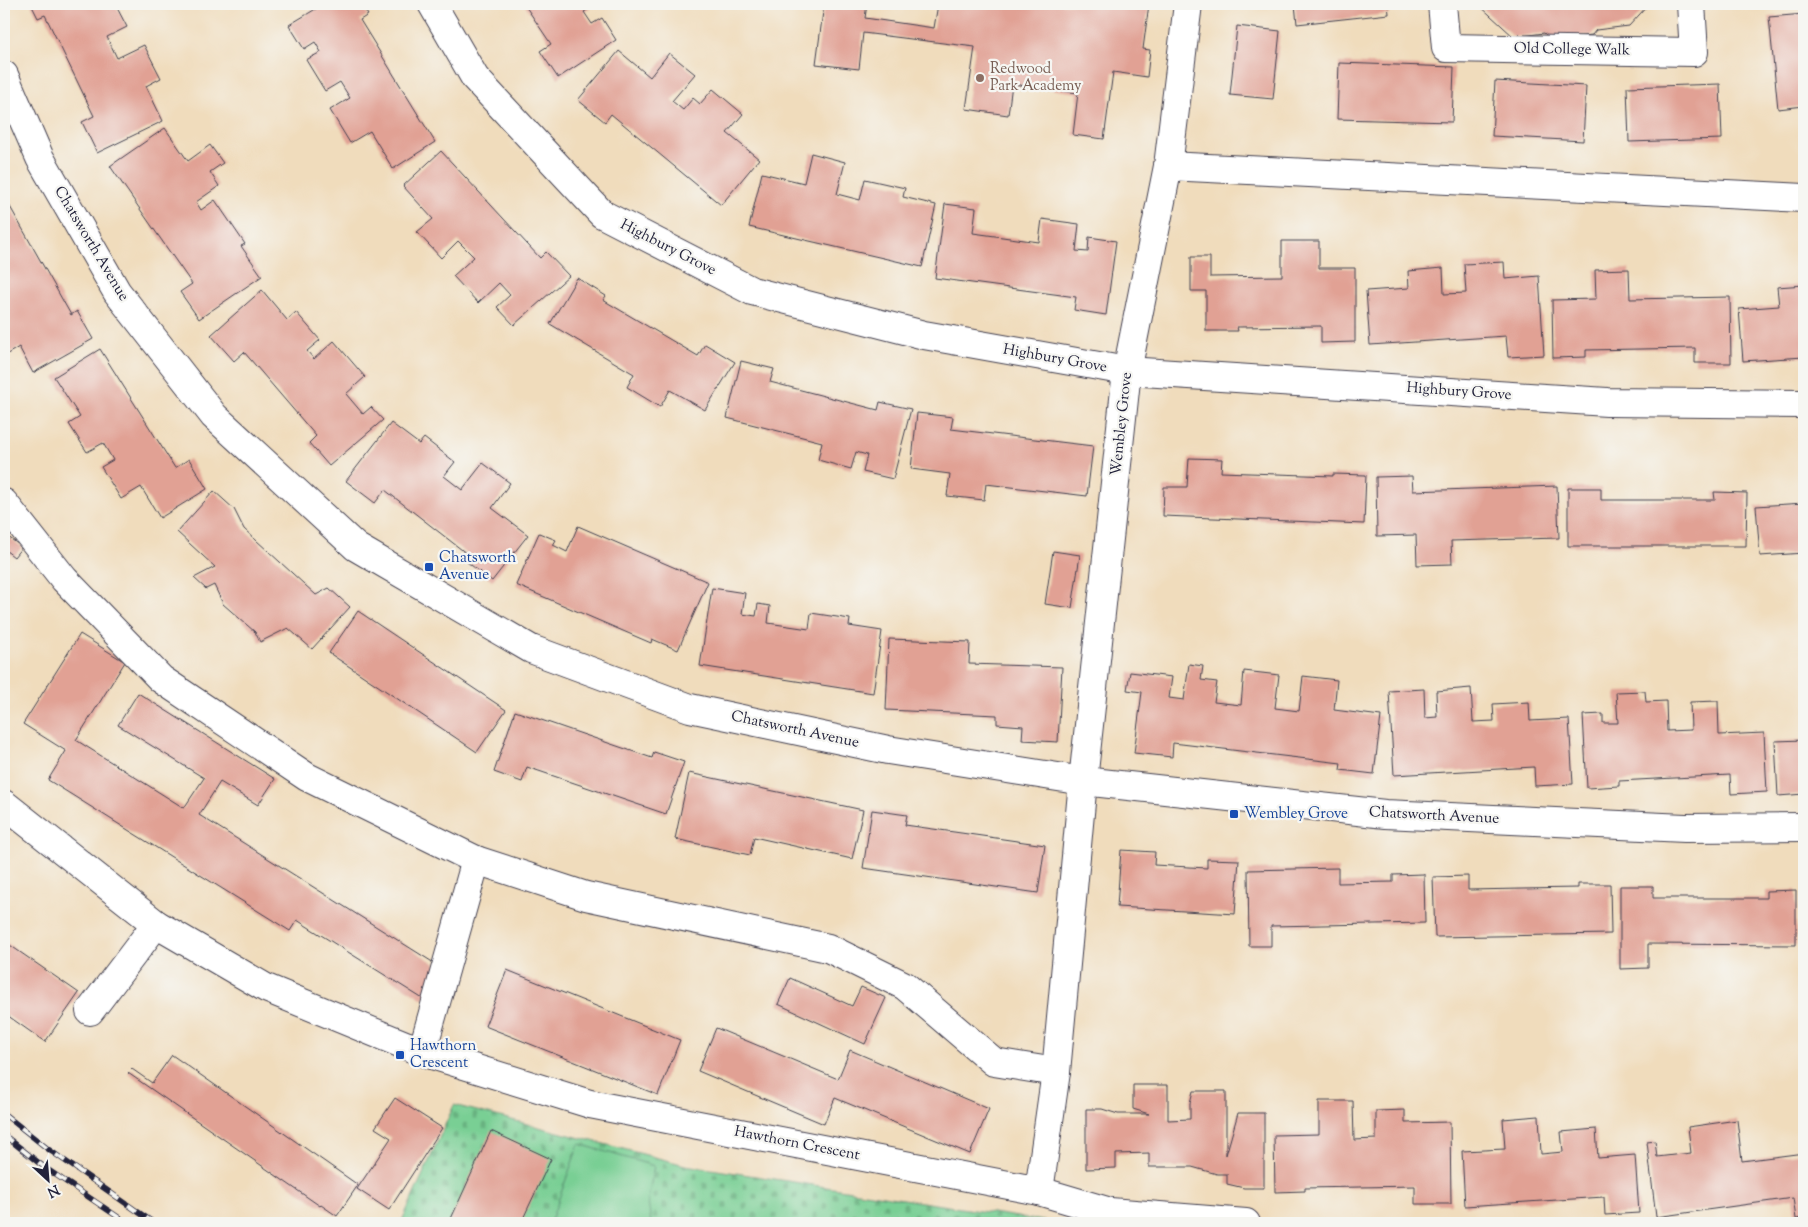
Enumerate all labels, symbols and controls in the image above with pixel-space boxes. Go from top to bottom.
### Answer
street label: Old College Walk [1514,38,1630,62]
place label: Redwood Park Academy [990,59,1082,97]
marker: Redwood Park Academy [974,72,986,84]
street label: Chatsworth Avenue [48,183,134,305]
street label: Highbury Grove [616,215,720,281]
street label: Highbury Grove [1001,340,1109,378]
street label: Wembley Grove [1106,371,1138,477]
street label: Highbury Grove [1406,378,1512,406]
place label: Chatsworth Avenue [439,548,516,586]
marker: Chatsworth Avenue [423,561,435,573]
street label: Chatsworth Avenue [729,706,861,754]
street label: Chatsworth Avenue [1368,802,1500,830]
place label: Wembley Grove [1244,804,1348,825]
marker: Wembley Grove [1228,808,1240,820]
place label: Hawthorn Crescent [410,1036,476,1074]
marker: Hawthorn Crescent [394,1049,406,1061]
street label: Hawthorn Crescent [732,1122,862,1166]
north arrow [22,1154,72,1204]
text: N [43,1178,62,1201]

